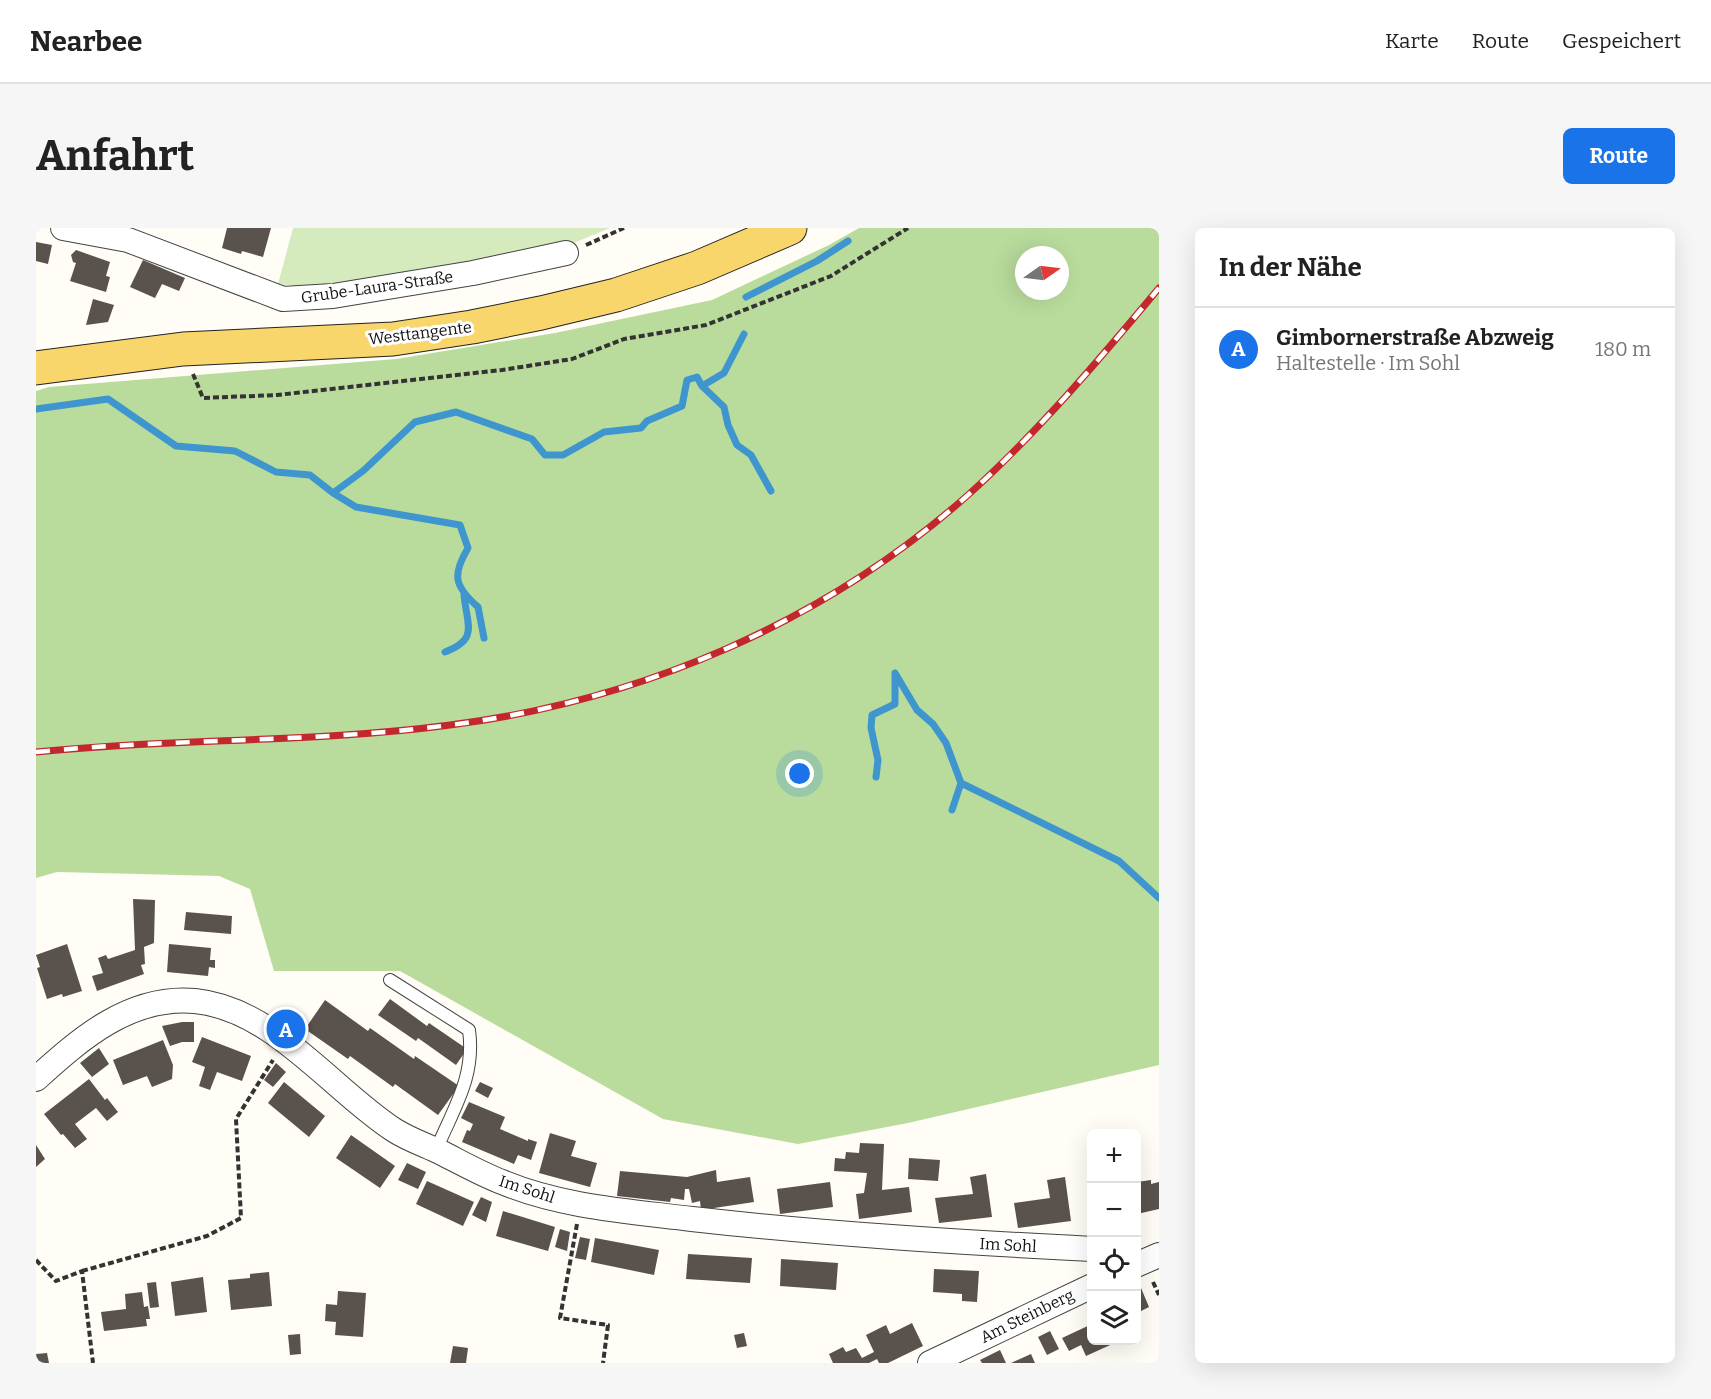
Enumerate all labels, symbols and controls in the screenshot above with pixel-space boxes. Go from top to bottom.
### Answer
text: Nearbee [30,25,142,58]
text: Karte [1385,28,1439,54]
text: Route [1472,28,1529,54]
text: Gespeichert [1562,28,1681,54]
button: Route [1563,128,1675,184]
text: Anfahrt [36,131,194,181]
north arrow [1015,246,1069,300]
text: In der Nähe [1219,252,1362,283]
street label: Grube-Laura-Straße [300,267,454,307]
street label: Westtangente [367,317,473,349]
text: Gimbornerstraße Abzweig [1276,324,1554,351]
text: A [1231,337,1246,361]
text: 180 m [1595,337,1651,361]
text: Haltestelle · Im Sohl [1276,351,1460,375]
your location [785,759,814,788]
pin: A [266,1006,306,1052]
map controls [1087,1129,1141,1345]
button: + [1087,1129,1141,1183]
street label: Im Sohl [497,1171,558,1207]
button: − [1087,1183,1141,1237]
street label: Im Sohl [979,1234,1037,1256]
button: locate [1087,1237,1141,1291]
street label: Am Steinberg [977,1285,1077,1347]
button: layers [1087,1291,1141,1345]

